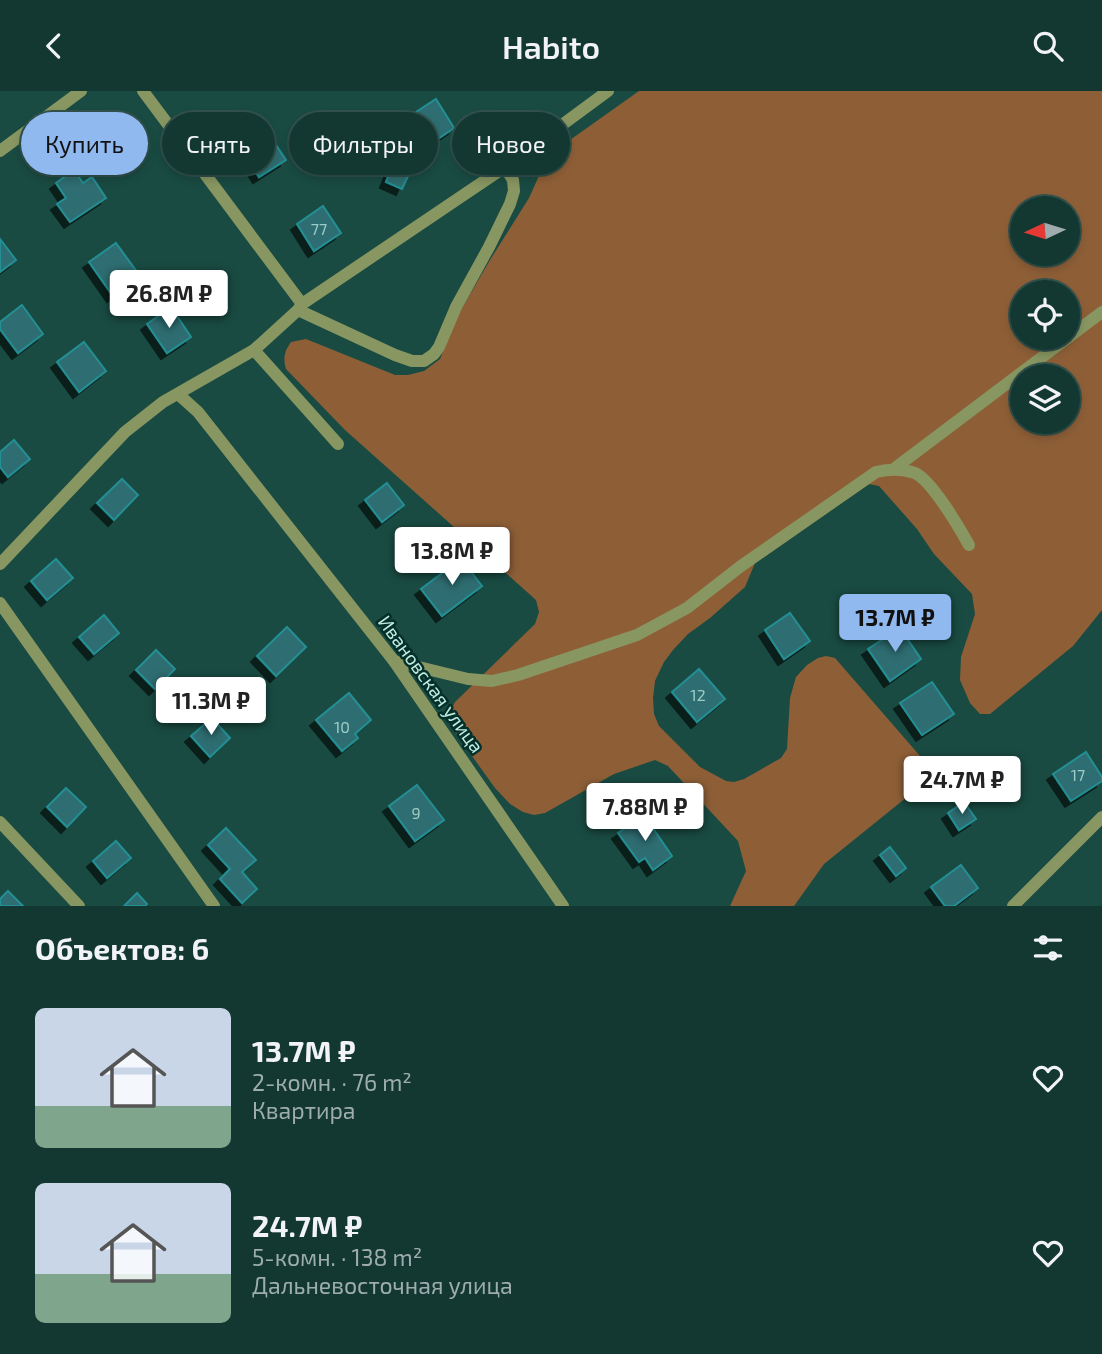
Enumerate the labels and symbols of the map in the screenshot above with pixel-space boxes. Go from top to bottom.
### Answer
north arrow [1010,196,1080,266]
house number: 77 [311,219,327,238]
pin: 26.8M ₽ [104,271,234,330]
pin: 13.8M ₽ [387,527,517,587]
pin: 13.7M ₽ [830,595,960,654]
street label: Ивановская улица [373,611,489,757]
pin: 11.3M ₽ [146,677,276,737]
house number: 12 [690,685,706,704]
house number: 10 [334,717,350,736]
pin: 24.7M ₽ [897,757,1027,816]
house number: 17 [1071,765,1085,784]
pin: 7.88M ₽ [580,783,710,843]
house number: 9 [411,803,421,822]

